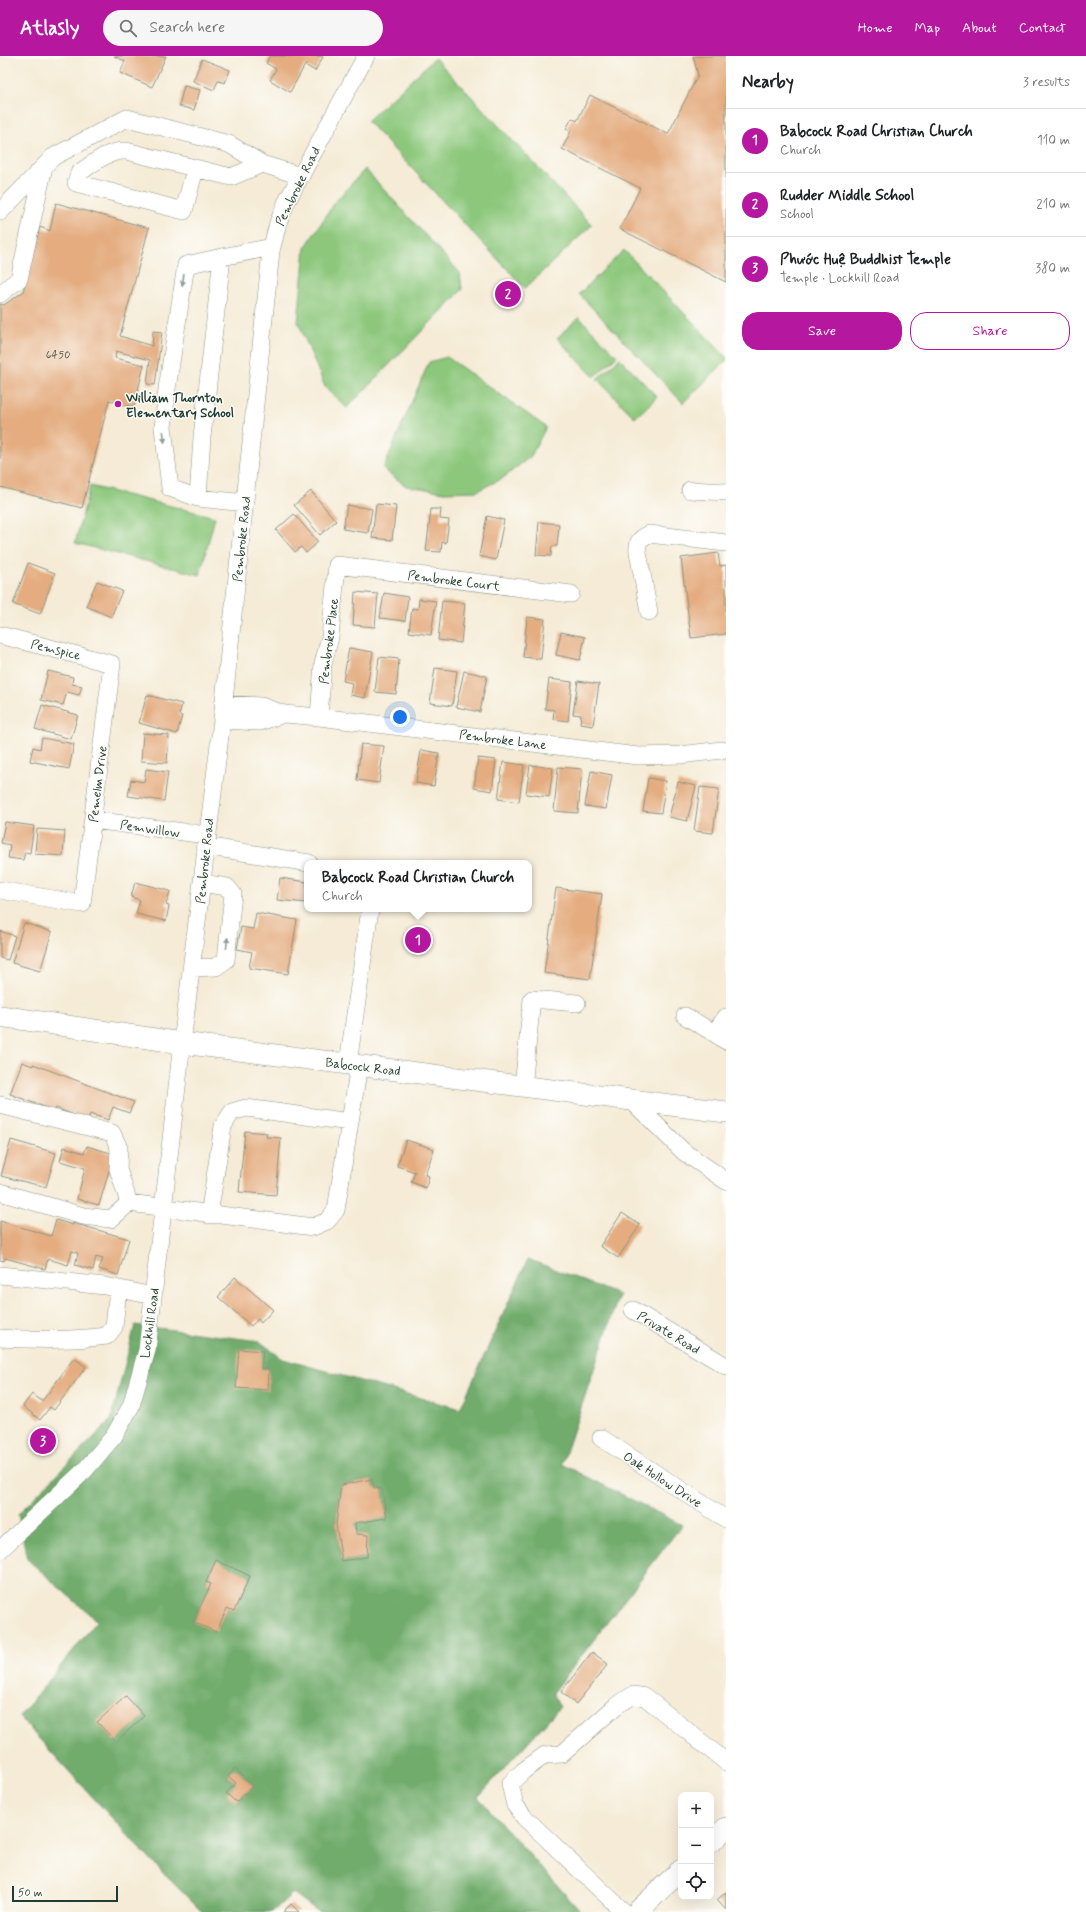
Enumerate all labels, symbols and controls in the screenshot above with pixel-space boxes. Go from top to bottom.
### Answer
search box [103,10,383,46]
text: Atlasly [20,16,79,41]
icon: search [117,17,139,39]
text: Search here [149,18,225,38]
text: Home [858,19,892,37]
text: Map [914,19,940,37]
text: About [962,19,997,37]
text: Contact [1019,19,1066,37]
text: Nearby [742,71,794,93]
text: 3 results [1023,74,1070,91]
text: Babcock Road Christian Church [780,122,973,142]
text: 1 [752,132,758,149]
text: 110 m [1037,132,1070,149]
text: Church [780,142,821,159]
street label: Pembroke Road [272,144,325,229]
text: Rudder Middle School [780,186,914,206]
text: 2 [752,196,758,213]
text: 210 m [1036,196,1070,213]
text: School [780,206,814,223]
text: Phước Huệ Buddhist Temple [780,250,951,270]
text: 3 [752,260,758,277]
text: 380 m [1035,260,1070,277]
text: Temple · Lockhill Road [780,270,899,287]
one-way arrow [180,274,186,287]
pin: 2 [495,279,521,309]
button: Save [742,312,902,350]
button: Share [910,312,1070,350]
house number: 6450 [46,348,70,362]
place label: William Thornton Elementary School [125,390,234,422]
marker: William Thornton Elementary School [113,399,123,409]
one-way arrow [161,431,167,443]
street label: Pembroke Road [230,495,255,583]
street label: Pembroke Court [407,567,501,596]
street label: Pembroke Place [316,597,343,685]
street label: Pemspice [29,636,82,665]
your location [390,707,410,727]
street label: Pembroke Lane [458,727,548,754]
street label: Pemelm Drive [85,745,112,823]
street label: Pemwillow [119,817,181,842]
street label: Pembroke Road [193,817,218,905]
popup [304,860,532,912]
text: Babcock Road Christian Church [322,868,514,888]
text: Church [322,888,363,905]
pin: 1 [405,925,431,955]
one-way arrow [224,937,231,949]
street label: Babcock Road [324,1054,401,1081]
street label: Lockhill Road [137,1287,164,1359]
street label: Private Road [634,1308,703,1359]
pin: 3 [30,1426,56,1456]
street label: Oak Hollow Drive [620,1448,705,1512]
map controls [678,1792,714,1900]
button: + [678,1792,714,1828]
button: − [678,1828,714,1864]
button: locate [678,1864,714,1900]
scale bar [12,1884,118,1903]
text: 50 m [18,1886,43,1900]

